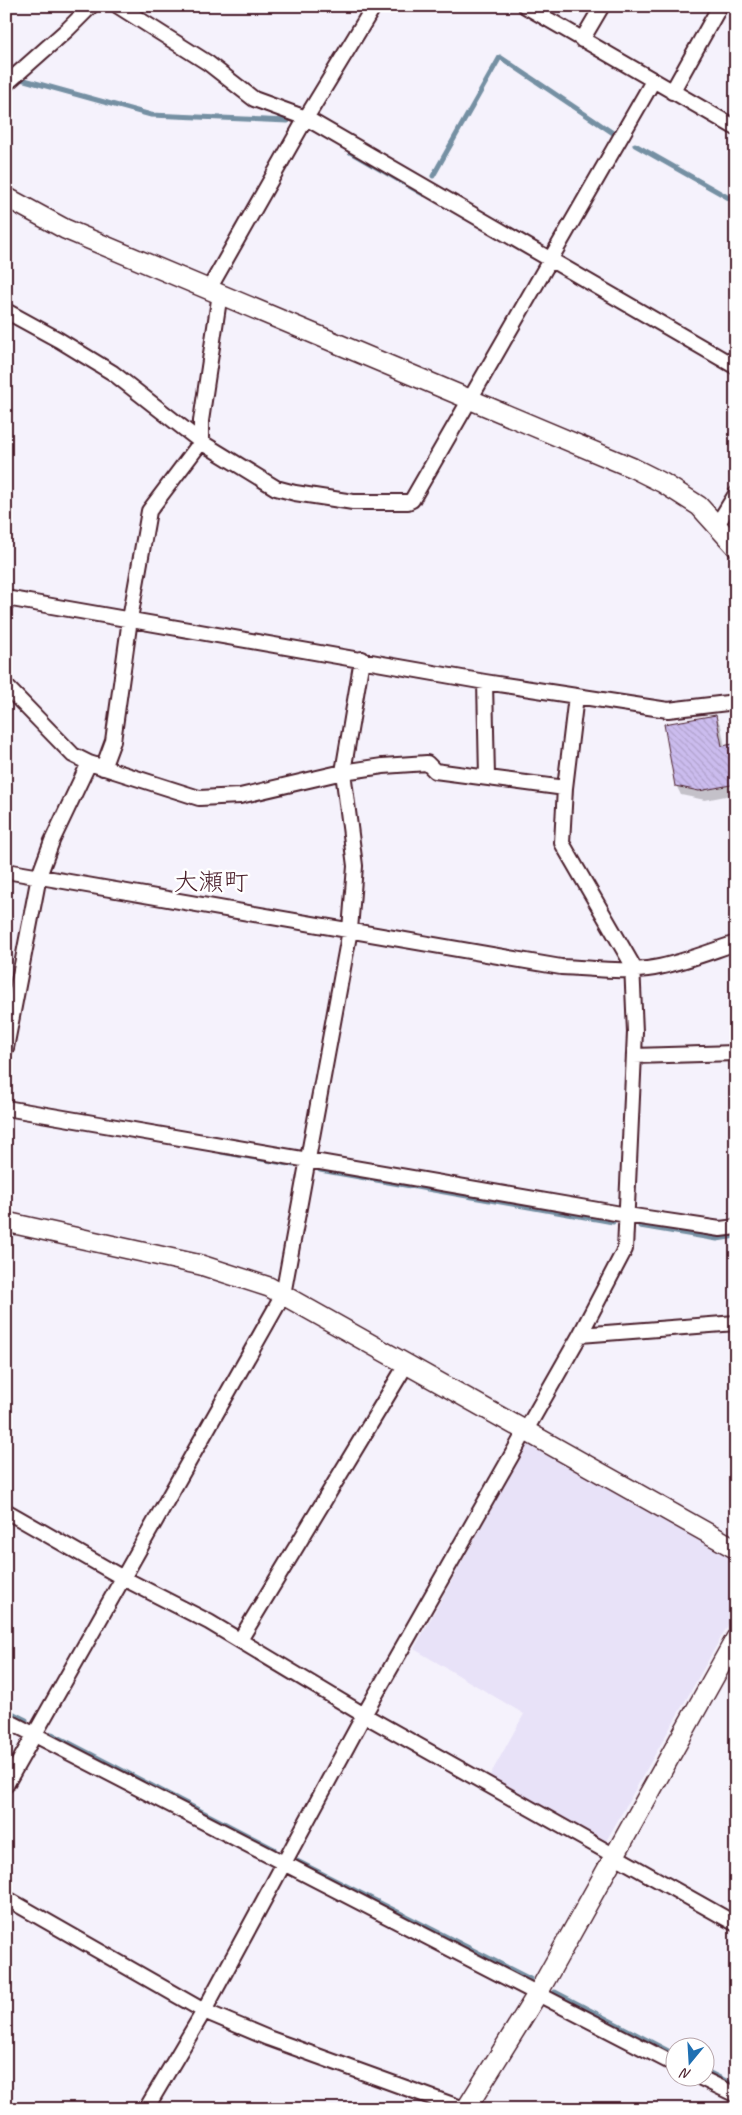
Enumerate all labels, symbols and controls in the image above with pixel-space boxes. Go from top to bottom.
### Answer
district label: 大瀬町 [173,866,249,898]
north arrow [664,2038,714,2088]
text: N [677,2064,693,2083]

